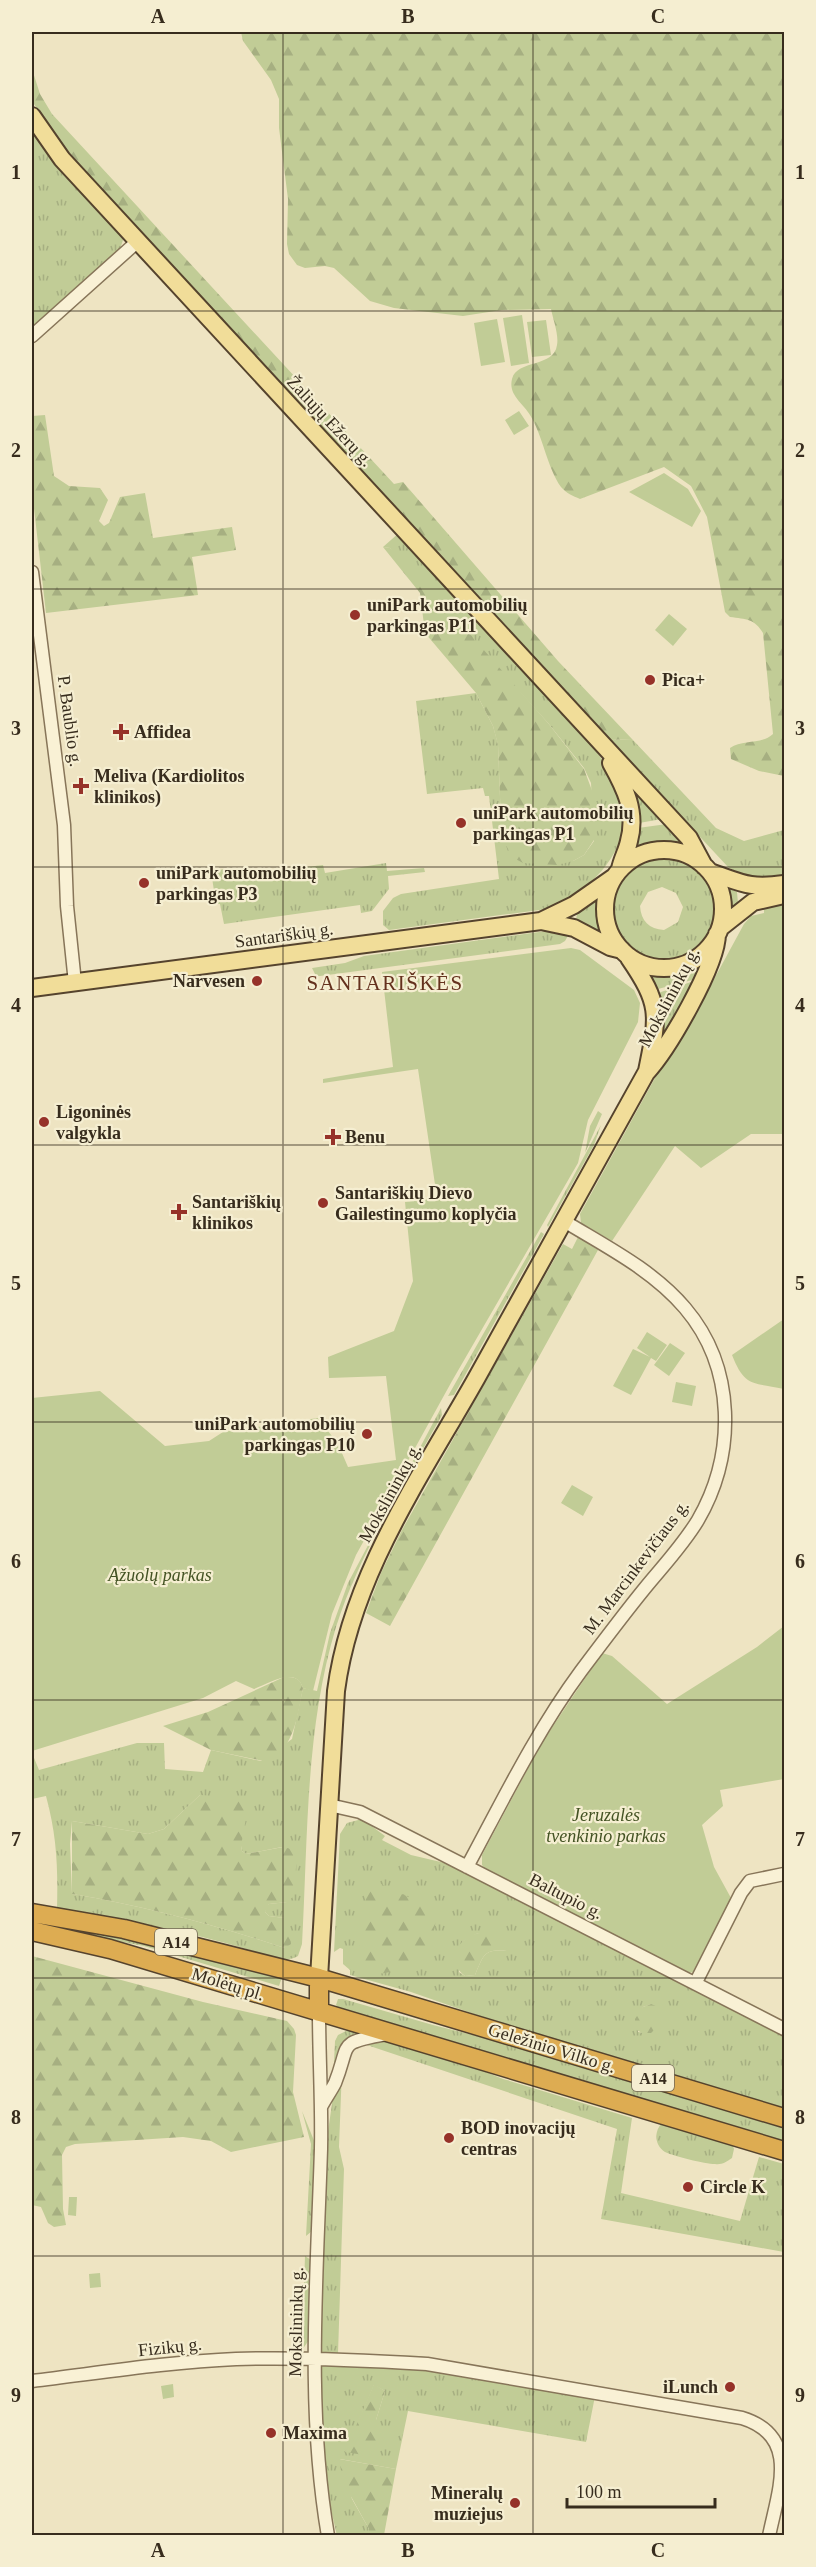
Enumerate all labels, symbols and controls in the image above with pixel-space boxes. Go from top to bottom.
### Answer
text: A [151,5,166,27]
text: B [401,5,415,27]
text: C [651,5,665,27]
text: 1 [11,161,21,183]
text: 1 [795,161,805,183]
street label: Žaliųjų Ežerų g. [283,371,378,470]
text: 2 [11,439,21,461]
text: 2 [795,439,805,461]
place label: uniPark automobilių parkingas P11 [367,595,528,636]
marker: uniPark automobilių parkingas P11 [348,608,362,622]
place label: Pica+ [662,670,705,690]
marker: Pica+ [643,673,657,687]
street label: P. Baublio g. [54,674,86,768]
text: 3 [11,717,21,739]
text: 3 [795,717,805,739]
place label: Affidea [134,722,191,742]
marker: Affidea [112,723,130,741]
place label: Meliva (Kardiolitos klinikos) [94,766,244,808]
marker: Meliva (Kardiolitos klinikos) [72,777,90,795]
place label: uniPark automobilių parkingas P1 [473,803,634,844]
marker: uniPark automobilių parkingas P1 [454,816,468,830]
place label: uniPark automobilių parkingas P3 [156,863,317,904]
marker: uniPark automobilių parkingas P3 [137,876,151,890]
street label: Santariškių g. [234,918,334,952]
street label: Mokslininkų g. [634,944,704,1050]
place label: Narvesen [173,971,245,991]
district label: SANTARIŠKĖS [306,971,464,995]
marker: Narvesen [250,974,264,988]
text: 4 [11,994,21,1016]
text: 4 [795,994,805,1016]
place label: Ligoninės valgykla [56,1102,131,1143]
marker: Ligoninės valgykla [37,1115,51,1129]
place label: Benu [345,1127,385,1147]
marker: Benu [326,1130,340,1144]
place label: Santariškių Dievo Gailestingumo koplyčia [335,1183,517,1224]
place label: Santariškių klinikos [192,1192,281,1233]
marker: Santariškių Dievo Gailestingumo koplyčia [316,1196,330,1210]
marker: Santariškių klinikos [170,1203,188,1221]
text: 5 [11,1272,21,1294]
text: 5 [795,1272,805,1294]
place label: uniPark automobilių parkingas P10 [194,1414,355,1455]
marker: uniPark automobilių parkingas P10 [360,1427,374,1441]
street label: Mokslininkų g. [355,1440,425,1546]
street label: M. Marcinkevičiaus g. [579,1496,693,1638]
text: 6 [11,1550,21,1572]
text: 6 [795,1550,805,1572]
park label: Ąžuolų parkas [107,1565,212,1585]
park label: Jeruzalės tvenkinio parkas [546,1805,666,1846]
text: 7 [11,1828,21,1850]
text: 7 [795,1828,805,1850]
street label: Baltupio g. [526,1869,606,1923]
road number: A14 [155,1929,197,1955]
street label: Molėtų pl. [189,1963,267,2005]
street label: Geležinio Vilko g. [486,2019,618,2077]
road number: A14 [632,2065,674,2091]
text: 8 [11,2106,21,2128]
text: 8 [795,2106,805,2128]
place label: BOD inovacijų centras [461,2118,576,2159]
marker: BOD inovacijų centras [442,2131,456,2145]
place label: Circle K [700,2177,765,2197]
marker: Circle K [681,2180,695,2194]
street label: Mokslininkų g. [285,2267,307,2377]
street label: Fizikų g. [137,2334,203,2360]
place label: iLunch [663,2377,718,2397]
marker: iLunch [723,2380,737,2394]
text: 9 [11,2384,21,2406]
text: 9 [795,2384,805,2406]
place label: Maxima [283,2423,347,2443]
marker: Maxima [264,2426,278,2440]
scale bar [567,2471,716,2509]
text: 100 m [576,2482,622,2502]
place label: Mineralų muziejus [431,2483,503,2524]
marker: Mineralų muziejus [508,2496,522,2510]
text: A [151,2539,166,2561]
text: B [401,2539,415,2561]
text: C [651,2539,665,2561]

